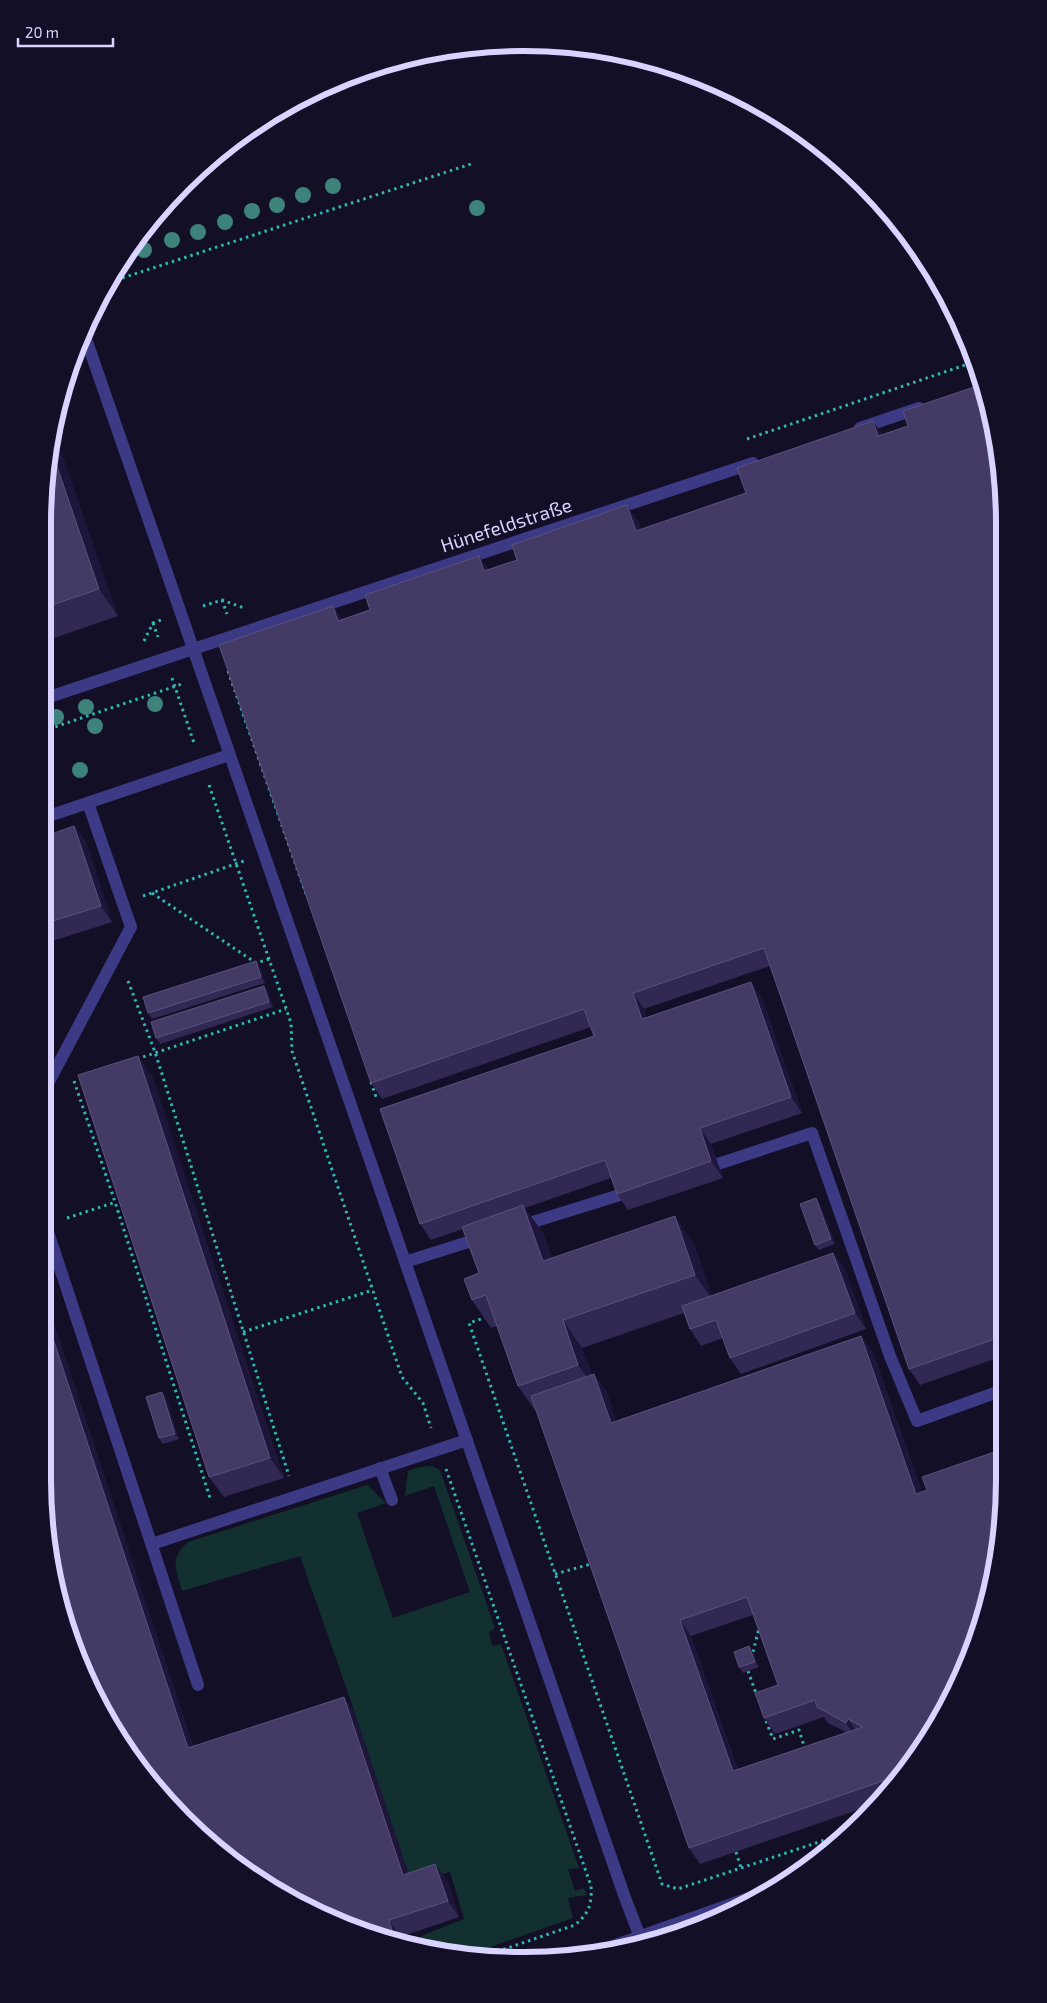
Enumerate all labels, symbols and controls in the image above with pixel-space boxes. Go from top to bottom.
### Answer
scale bar [18,15,112,47]
text: 20 m [25,23,59,41]
street label: Hünefeldstraße [437,492,574,557]

